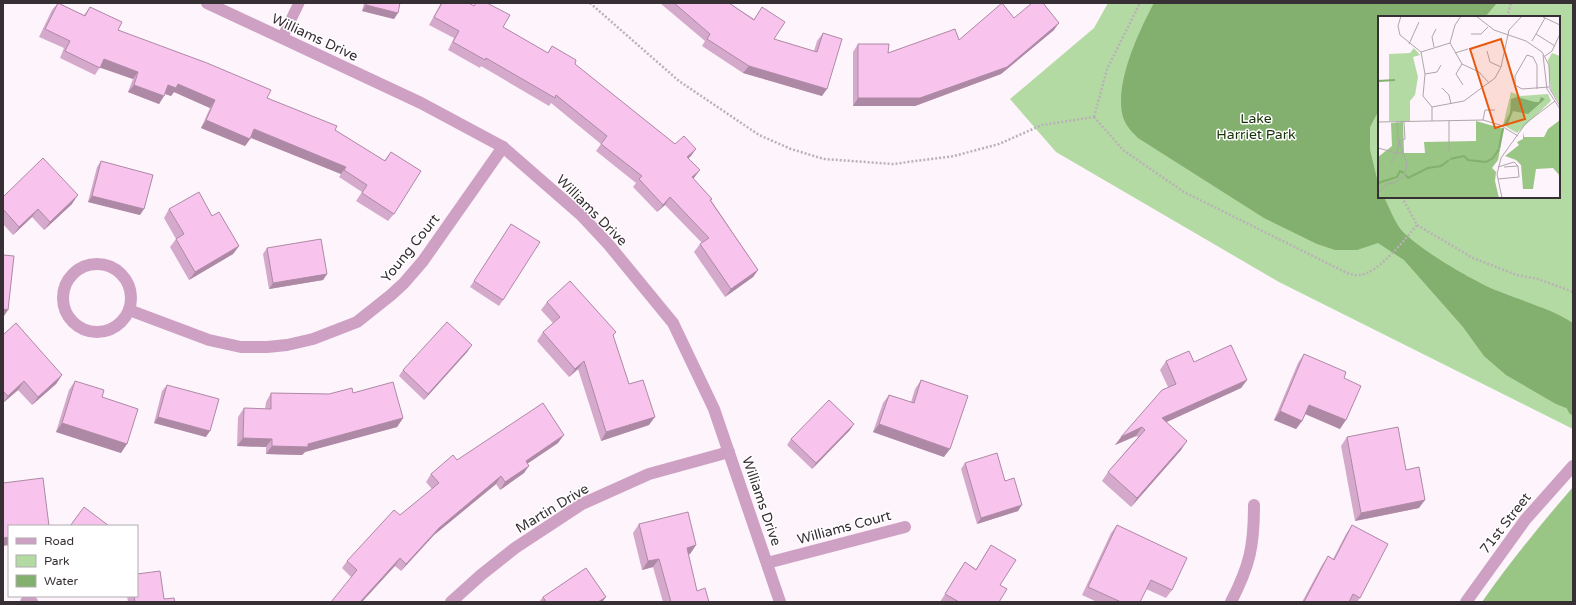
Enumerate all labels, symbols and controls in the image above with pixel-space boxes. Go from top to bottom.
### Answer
street label: Williams Drive [269,10,361,65]
inset map [1378,16,1560,198]
park label: Lake Harriet Park [1216,110,1296,143]
street label: Williams Drive [553,171,631,249]
street label: Young Court [378,210,444,286]
street label: Williams Drive [738,454,785,548]
street label: Martin Drive [513,480,592,537]
street label: 71st Street [1476,489,1535,557]
street label: Williams Court [795,507,893,548]
legend [8,525,138,597]
text: Road [44,534,74,548]
text: Park [44,554,70,568]
text: Water [44,574,79,588]

